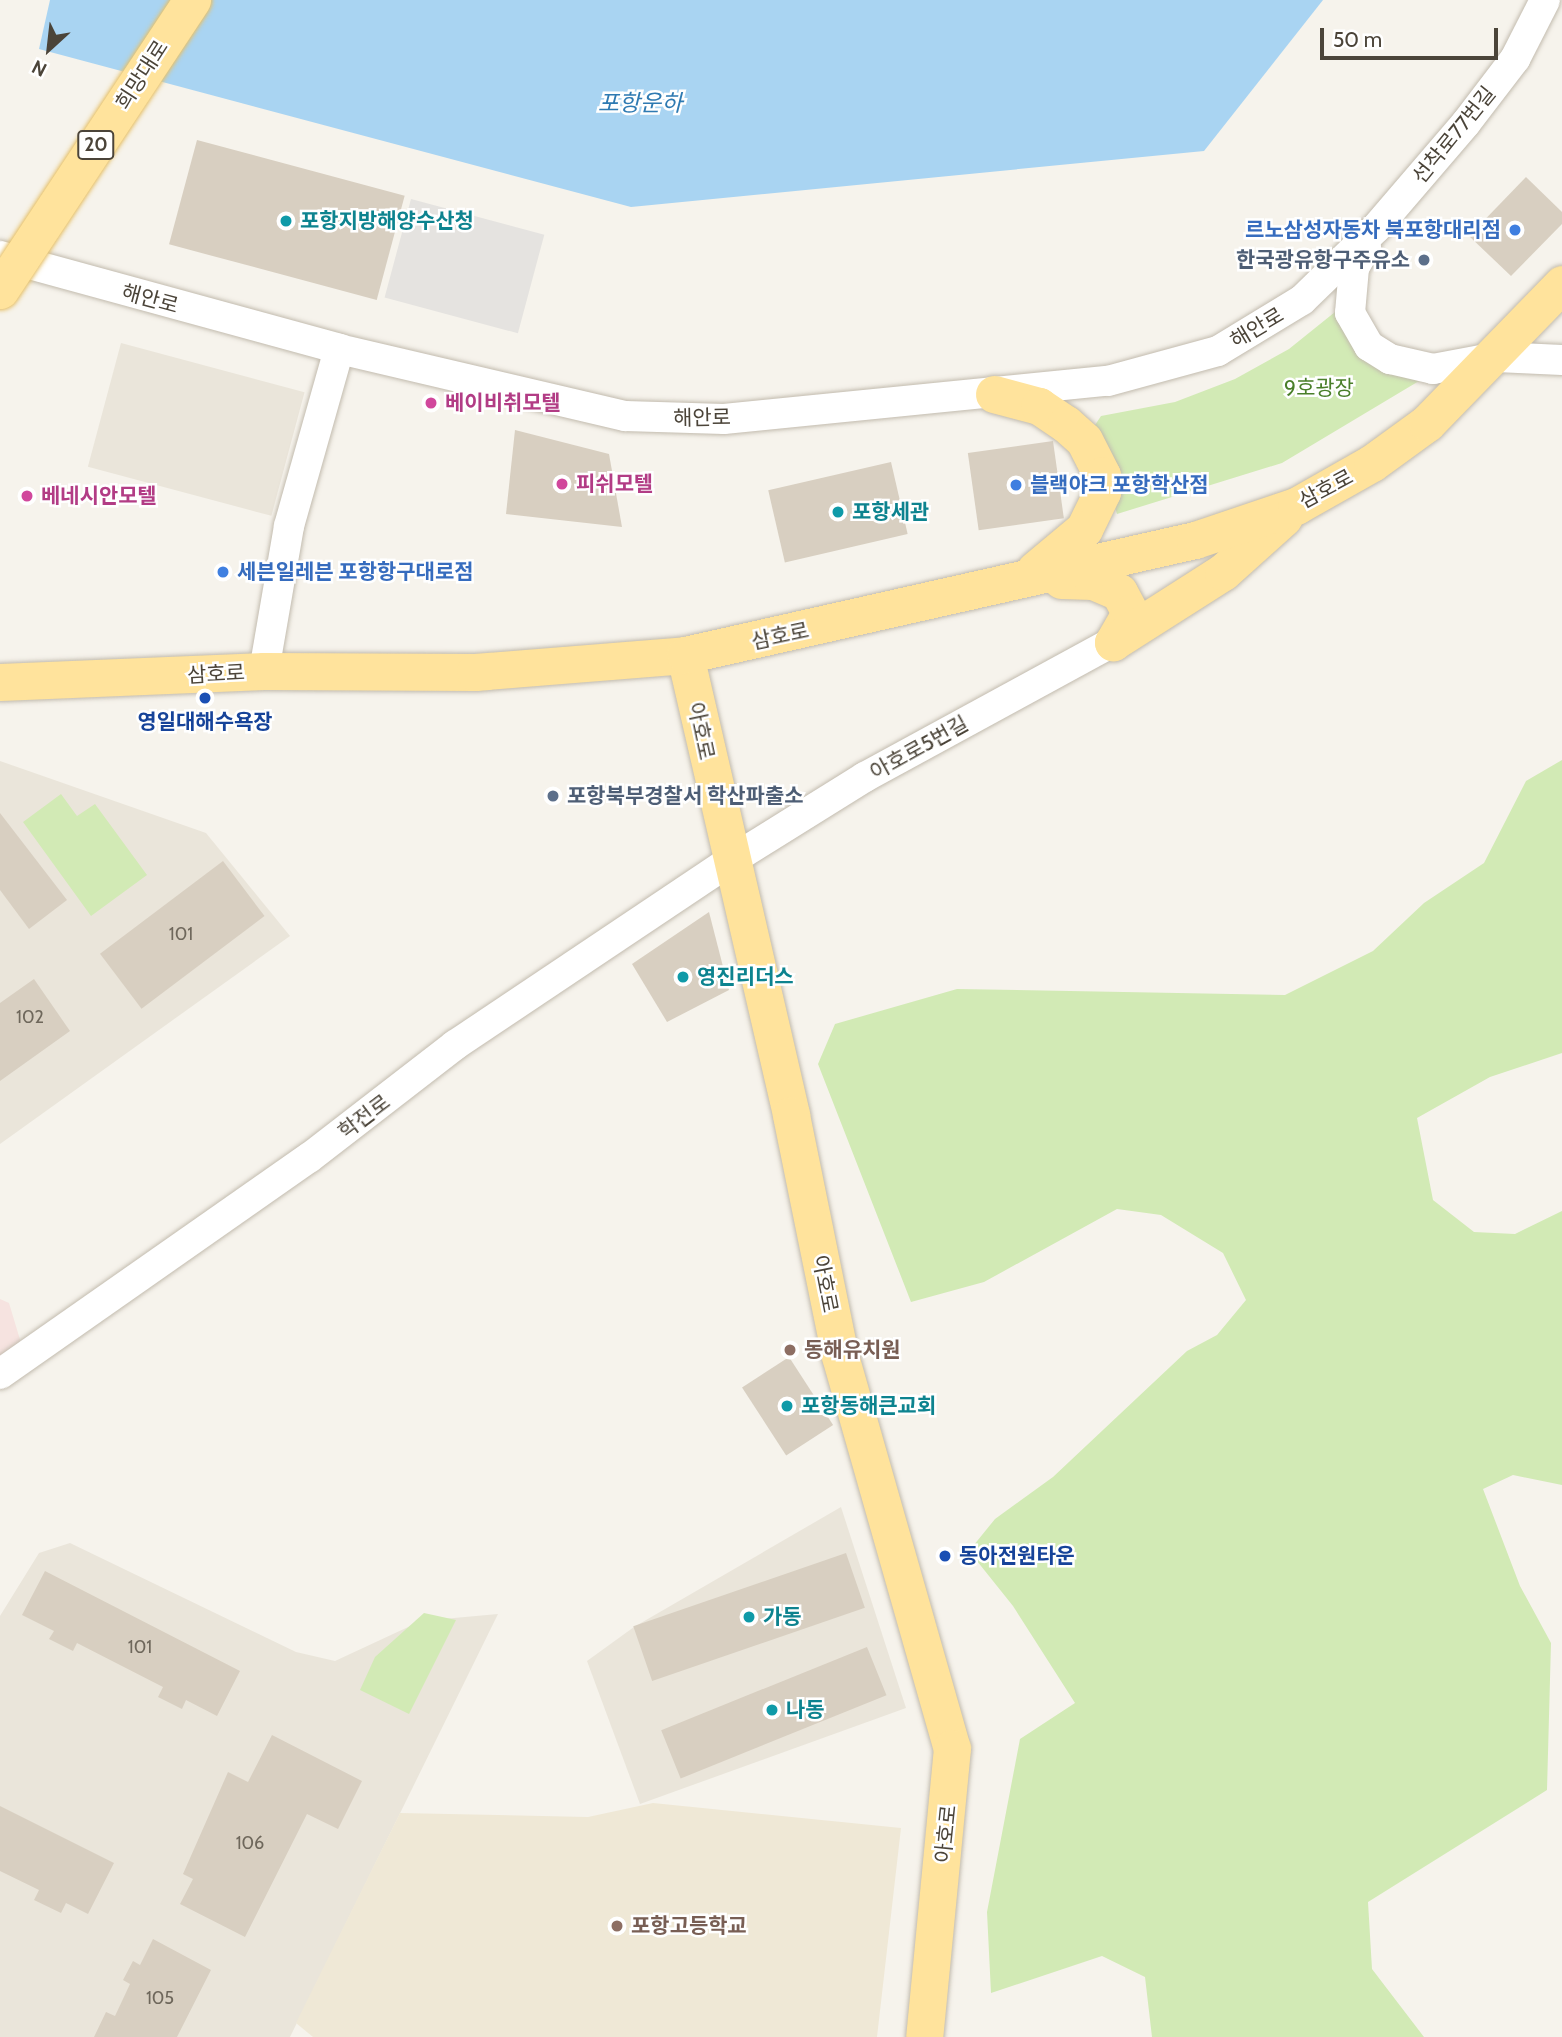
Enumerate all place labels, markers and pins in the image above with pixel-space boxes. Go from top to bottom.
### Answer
place label: 포항지방해양수산청 [300,208,474,234]
marker: 포항지방해양수산청 [278,213,294,229]
place label: 르노삼성자동차 북포항대리점 [1245,217,1501,243]
marker: 르노삼성자동차 북포항대리점 [1507,222,1523,238]
place label: 한국광유항구주유소 [1236,247,1410,273]
marker: 한국광유항구주유소 [1416,252,1432,268]
place label: 베이비취모텔 [445,390,561,416]
marker: 베이비취모텔 [423,395,439,411]
place label: 피쉬모텔 [576,471,653,497]
place label: 블랙야크 포항학산점 [1030,472,1209,498]
marker: 피쉬모텔 [554,476,570,492]
marker: 블랙야크 포항학산점 [1008,477,1024,493]
place label: 베네시안모텔 [41,483,157,509]
marker: 베네시안모텔 [19,488,35,504]
place label: 포항세관 [852,499,929,525]
marker: 포항세관 [830,504,846,520]
place label: 세븐일레븐 포항항구대로점 [237,559,474,585]
marker: 세븐일레븐 포항항구대로점 [215,564,231,580]
marker: 영일대해수욕장 [197,690,213,706]
place label: 영일대해수욕장 [137,709,273,735]
place label: 포항북부경찰서 학산파출소 [567,783,804,809]
marker: 포항북부경찰서 학산파출소 [545,788,561,804]
place label: 영진리더스 [697,964,794,990]
marker: 영진리더스 [675,969,691,985]
place label: 동해유치원 [804,1337,901,1363]
marker: 동해유치원 [782,1342,798,1358]
place label: 포항동해큰교회 [801,1393,936,1419]
marker: 포항동해큰교회 [779,1398,795,1414]
place label: 동아전원타운 [959,1543,1075,1569]
marker: 동아전원타운 [937,1548,953,1564]
place label: 가동 [763,1604,802,1630]
marker: 가동 [741,1609,757,1625]
place label: 나동 [786,1697,825,1723]
marker: 나동 [764,1702,780,1718]
place label: 포항고등학교 [631,1913,747,1939]
marker: 포항고등학교 [609,1918,625,1934]

